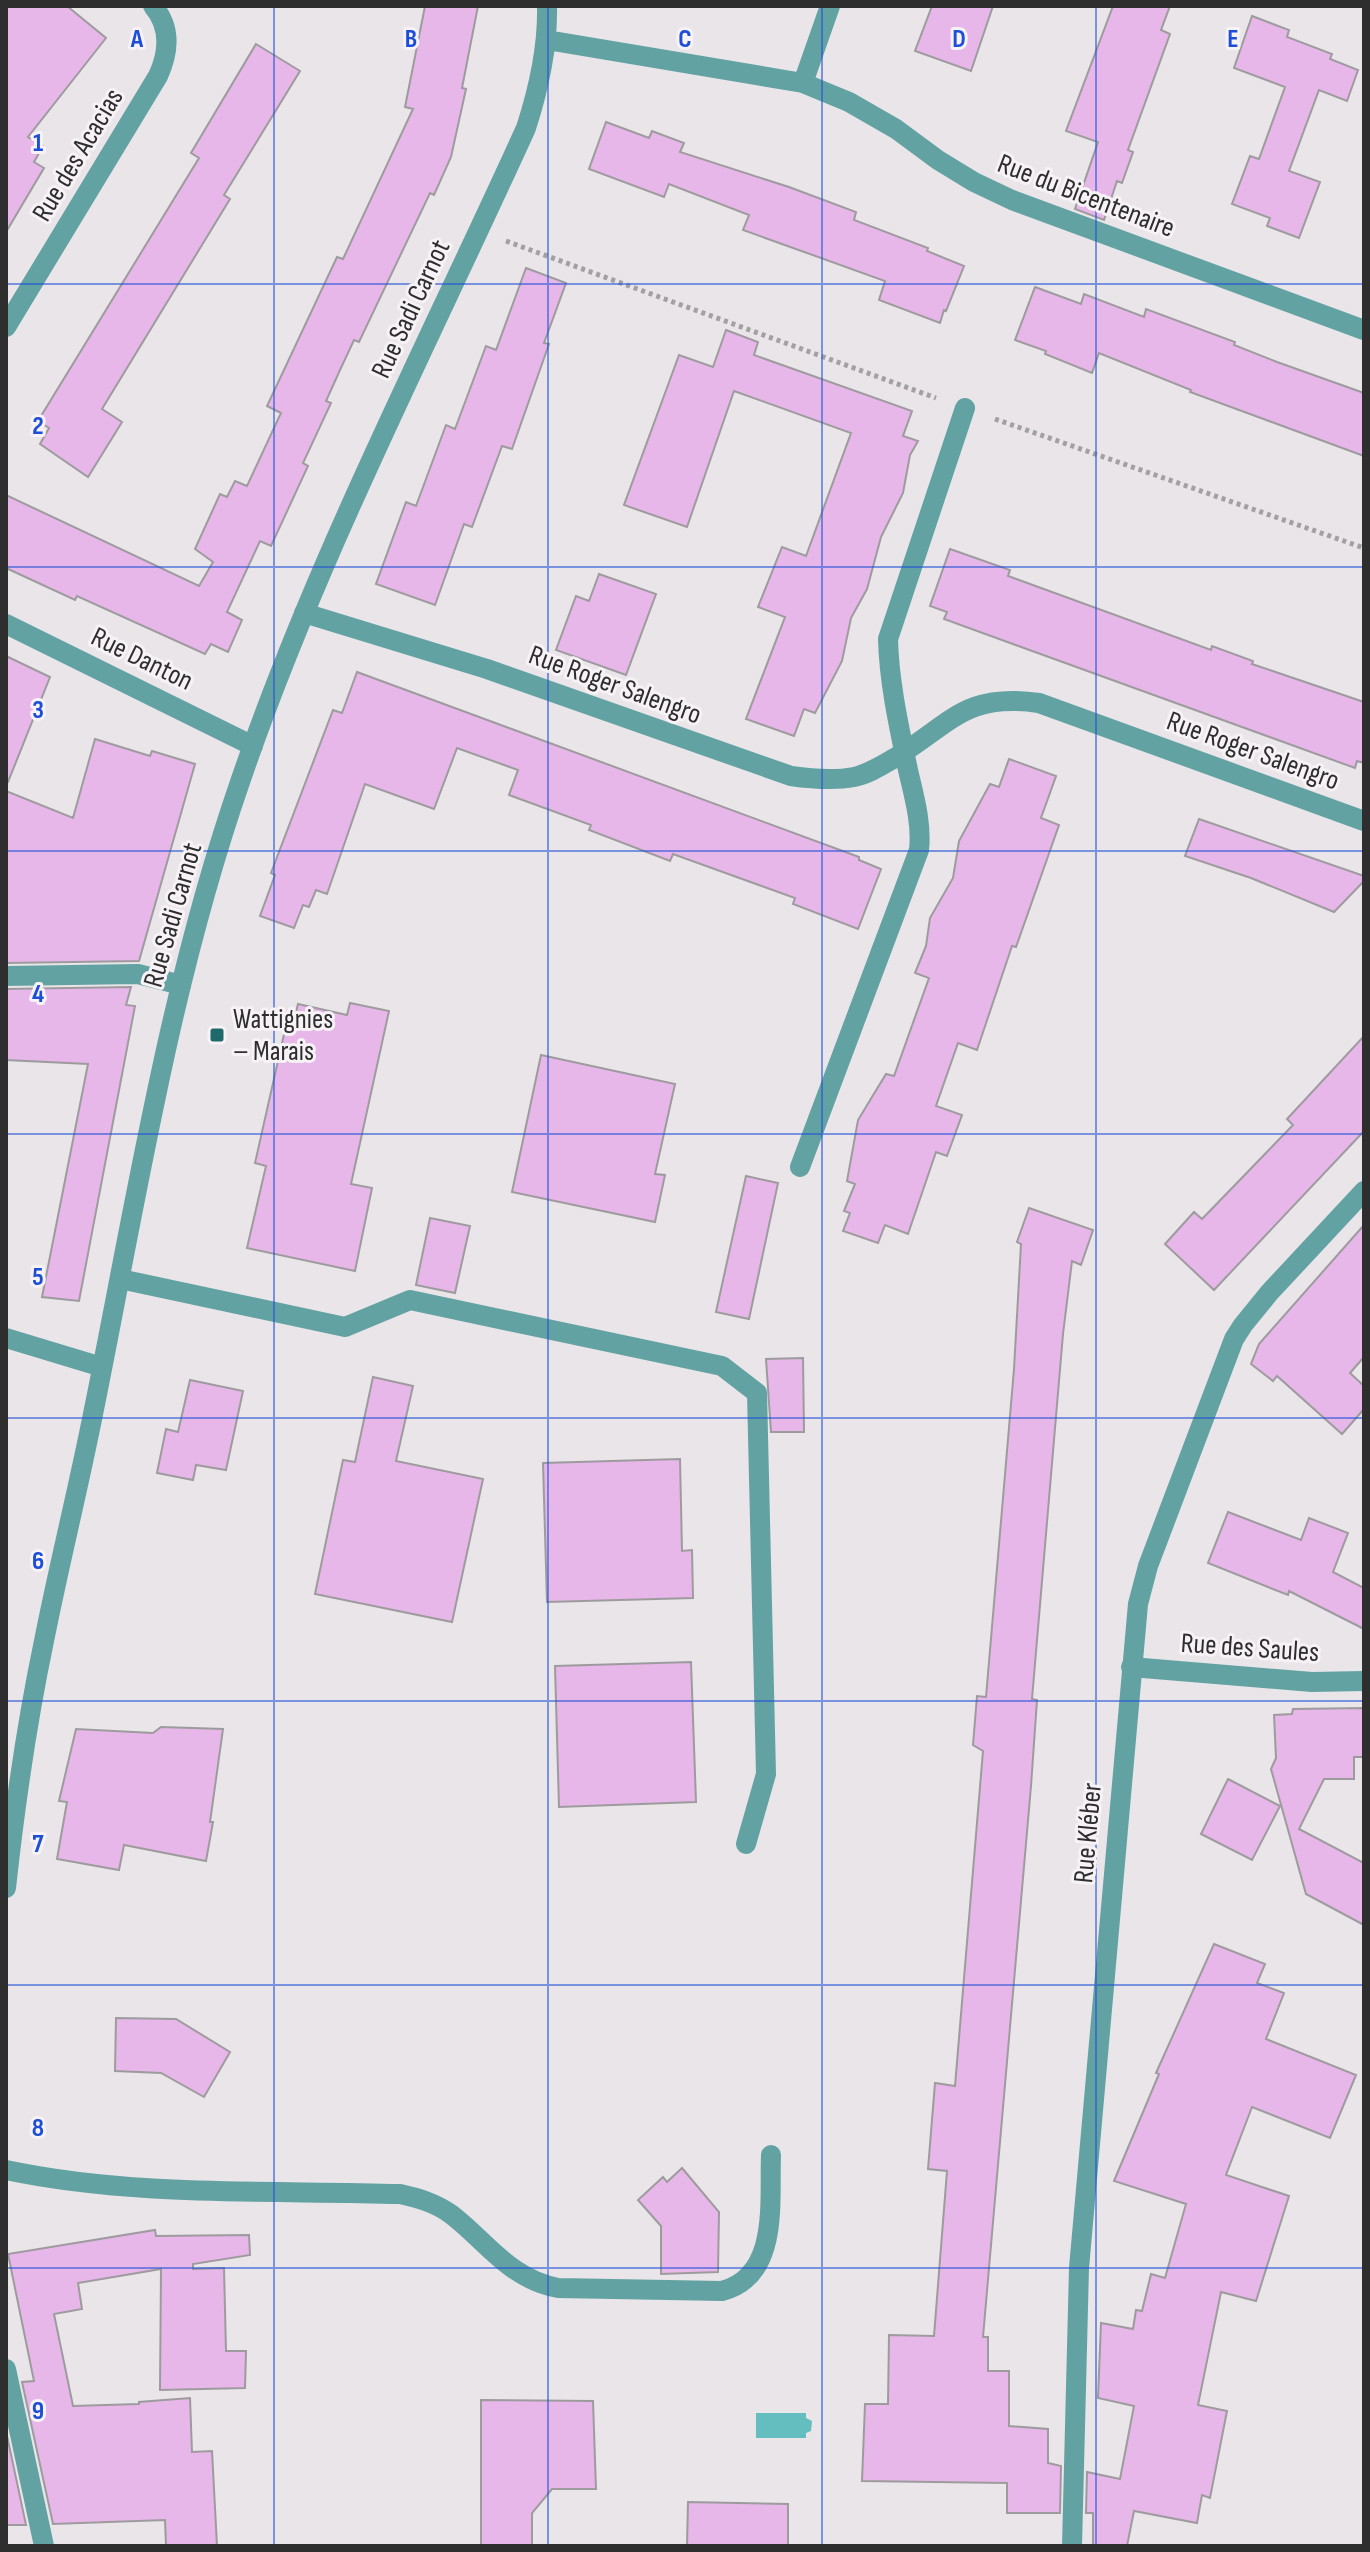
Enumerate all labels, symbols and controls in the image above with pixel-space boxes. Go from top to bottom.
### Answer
text: A [130,24,144,55]
text: B [405,24,417,55]
text: C [678,24,692,55]
text: D [952,24,966,55]
text: E [1227,24,1239,55]
street label: Rue des Acacias [25,83,131,227]
text: 1 [33,128,43,159]
street label: Rue du Bicentenaire [993,147,1179,245]
street label: Rue Sadi Carnot [365,235,457,383]
text: 2 [32,411,44,442]
street label: Rue Danton [86,620,198,698]
street label: Rue Roger Salengro [524,639,706,731]
text: 3 [32,695,44,726]
street label: Rue Roger Salengro [1162,705,1344,797]
street label: Rue Sadi Carnot [137,839,209,991]
text: 4 [32,979,44,1010]
place label: Wattignies – Marais [233,1003,333,1068]
marker: Wattignies – Marais [208,1026,226,1044]
text: 5 [32,1262,44,1293]
text: 6 [32,1546,44,1577]
street label: Rue des Saules [1180,1627,1320,1669]
street label: Rue Kléber [1067,1782,1109,1884]
text: 7 [32,1829,44,1860]
text: 8 [32,2113,44,2144]
text: 9 [32,2396,44,2427]

